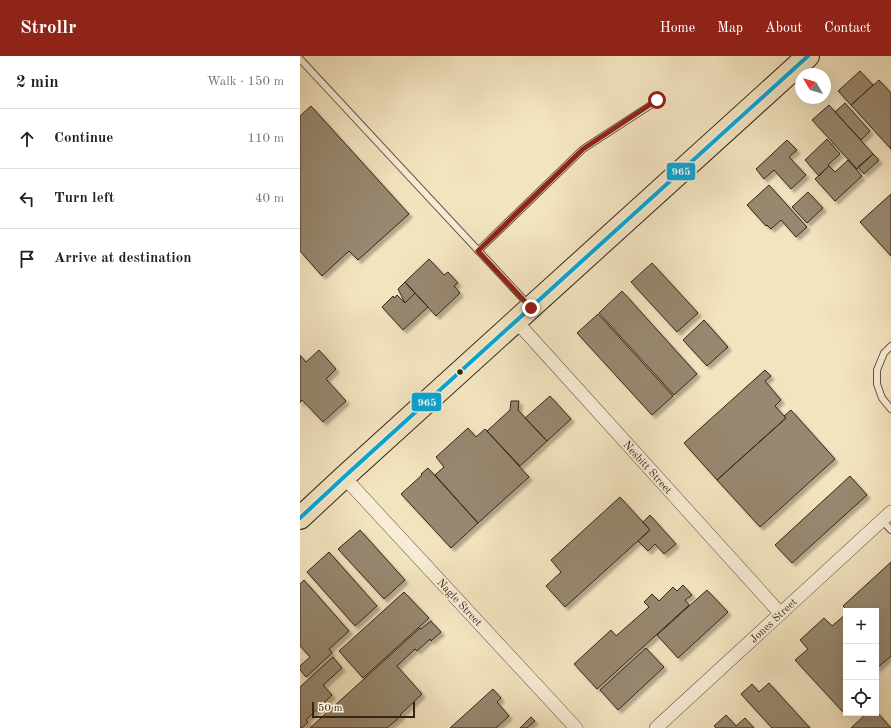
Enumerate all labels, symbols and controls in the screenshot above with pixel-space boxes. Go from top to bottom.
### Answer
text: Strollr [20,19,76,38]
text: Home [660,21,695,35]
text: Map [717,21,743,35]
text: About [765,21,802,35]
text: Contact [824,21,871,35]
north arrow [795,68,831,104]
text: 2 min [16,74,59,91]
text: Walk · 150 m [207,75,284,88]
route start [648,91,666,109]
icon: ahead [16,128,38,150]
text: Continue [54,131,113,146]
text: 110 m [247,132,284,145]
line badge: 965 [666,162,696,181]
text: 965 [671,167,691,178]
icon: left [16,188,38,210]
text: Turn left [54,191,114,206]
text: 40 m [255,192,284,205]
icon: arrive [16,248,38,270]
text: Arrive at destination [54,251,192,266]
route end [522,299,540,317]
unlabelled marker [455,367,465,377]
line badge: 965 [411,392,442,412]
text: 965 [417,398,437,409]
street label: Nesbitt Street [620,439,673,497]
street label: Nagle Street [434,577,484,629]
street label: Jones Street [749,597,800,645]
map controls [843,608,879,716]
button: + [843,608,879,644]
button: − [843,644,879,680]
button: locate [843,680,879,716]
scale bar [312,700,415,719]
text: 50 m [318,703,343,714]

